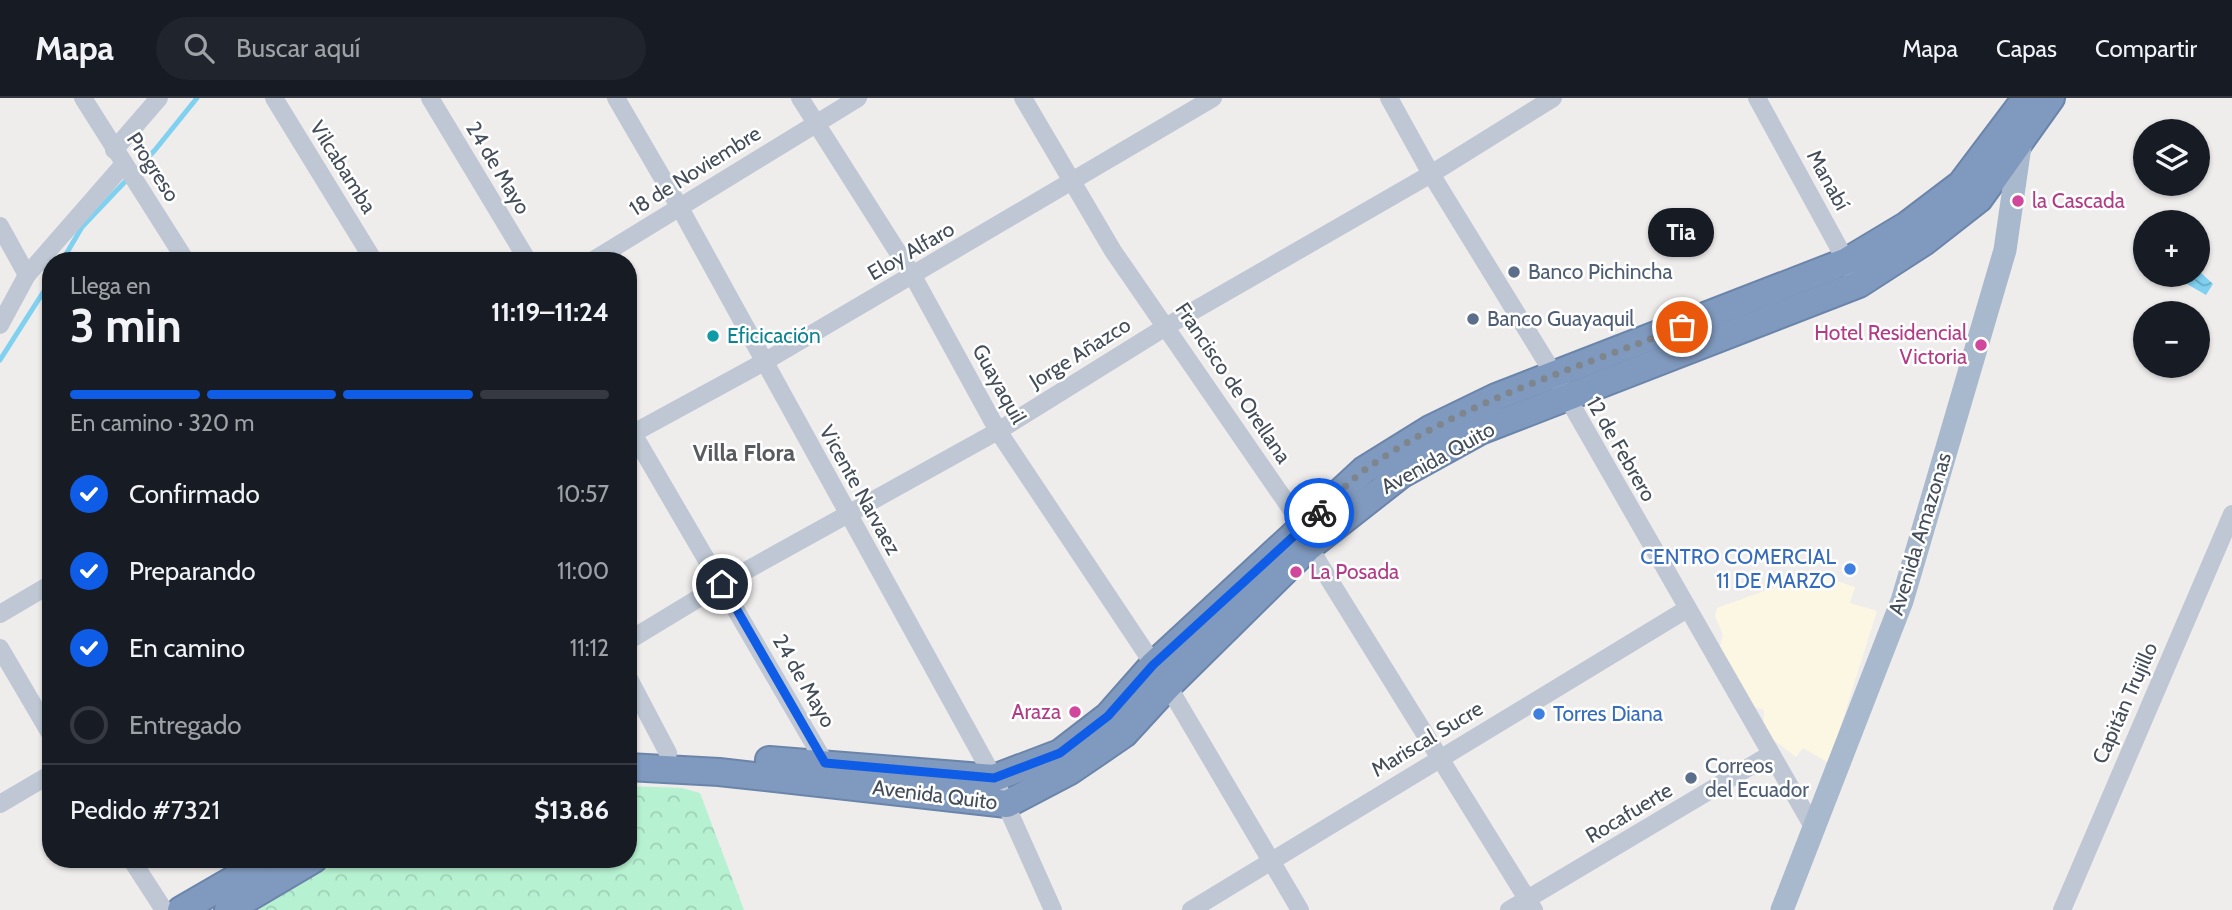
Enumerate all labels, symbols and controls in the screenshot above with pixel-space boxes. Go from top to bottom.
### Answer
search box [156,17,646,80]
text: Mapa [35,28,114,68]
icon: search [180,29,218,67]
text: Buscar aquí [236,32,360,64]
text: Mapa [1902,34,1958,63]
text: Capas [1996,34,2057,63]
text: Compartir [2095,34,2197,63]
street label: Vilcabamba [305,116,382,218]
street label: 24 de Mayo [461,117,536,219]
map controls [2133,119,2210,378]
button: layers [2133,119,2210,196]
street label: 18 de Noviembre [625,120,765,221]
street label: Progreso [122,127,185,206]
street label: Manabí [1802,145,1855,215]
place label: la Cascada [2032,188,2125,213]
marker: la Cascada [2010,193,2026,209]
callout: Tia [1649,208,1715,257]
button: + [2133,210,2210,287]
street label: Eloy Alfaro [863,216,958,285]
text: Tia [1666,218,1696,246]
place label: Banco Pichincha [1528,259,1672,284]
marker: Banco Pichincha [1506,264,1522,280]
text: Llega en [70,272,151,300]
text: 11:19–11:24 [491,296,609,328]
street label: Francisco de Orellana [1170,297,1297,468]
pin [1652,297,1712,357]
text: 3 min [70,298,182,354]
button: − [2133,301,2210,378]
place label: Banco Guayaquil [1487,306,1634,331]
icon: bag [1663,308,1701,346]
marker: Banco Guayaquil [1465,311,1481,327]
street label: Jorge Añazco [1024,312,1135,394]
place label: Hotel Residencial Victoria [1814,320,1967,369]
place label: Eficicación [727,323,821,348]
marker: Eficicación [705,328,721,344]
marker: Hotel Residencial Victoria [1973,337,1989,353]
street label: Guayaquil [967,340,1032,428]
street label: 12 de Febrero [1581,392,1662,506]
text: En camino · 320 m [70,409,254,437]
street label: Avenida Quito [1377,416,1499,499]
street label: Vicente Narvaez [814,420,906,559]
district label: Villa Flora [693,438,795,467]
street label: Avenida Amazonas [1883,449,1956,618]
icon: check [70,475,108,513]
text: Confirmado [129,478,260,510]
courier [1284,478,1354,548]
text: 10:57 [557,480,609,508]
icon: bike [1300,494,1338,532]
place label: CENTRO COMERCIAL 11 DE MARZO [1640,544,1836,593]
icon: check [70,552,108,590]
pin [692,554,752,614]
text: Preparando [129,555,256,587]
text: 11:00 [557,557,609,585]
place label: La Posada [1310,559,1399,584]
marker: CENTRO COMERCIAL 11 DE MARZO [1842,561,1858,577]
marker: La Posada [1288,564,1304,580]
icon: home [703,565,741,603]
icon: check [70,629,108,667]
street label: 24 de Mayo [768,630,841,732]
text: En camino [129,632,245,664]
text: 11:12 [570,634,609,662]
street label: Capitán Trujillo [2087,638,2163,768]
street label: Mariscal Sucre [1366,695,1487,782]
place label: Araza [1012,699,1061,724]
place label: Torres Diana [1553,701,1663,726]
marker: Araza [1067,704,1083,720]
marker: Torres Diana [1531,706,1547,722]
text: Entregado [129,709,242,741]
place label: Correos del Ecuador [1705,753,1809,802]
marker: Correos del Ecuador [1683,770,1699,786]
street label: Avenida Quito [871,774,999,815]
street label: Rocafuerte [1581,777,1677,848]
text: Pedido #7321 [70,794,220,826]
text: $13.86 [534,794,609,826]

